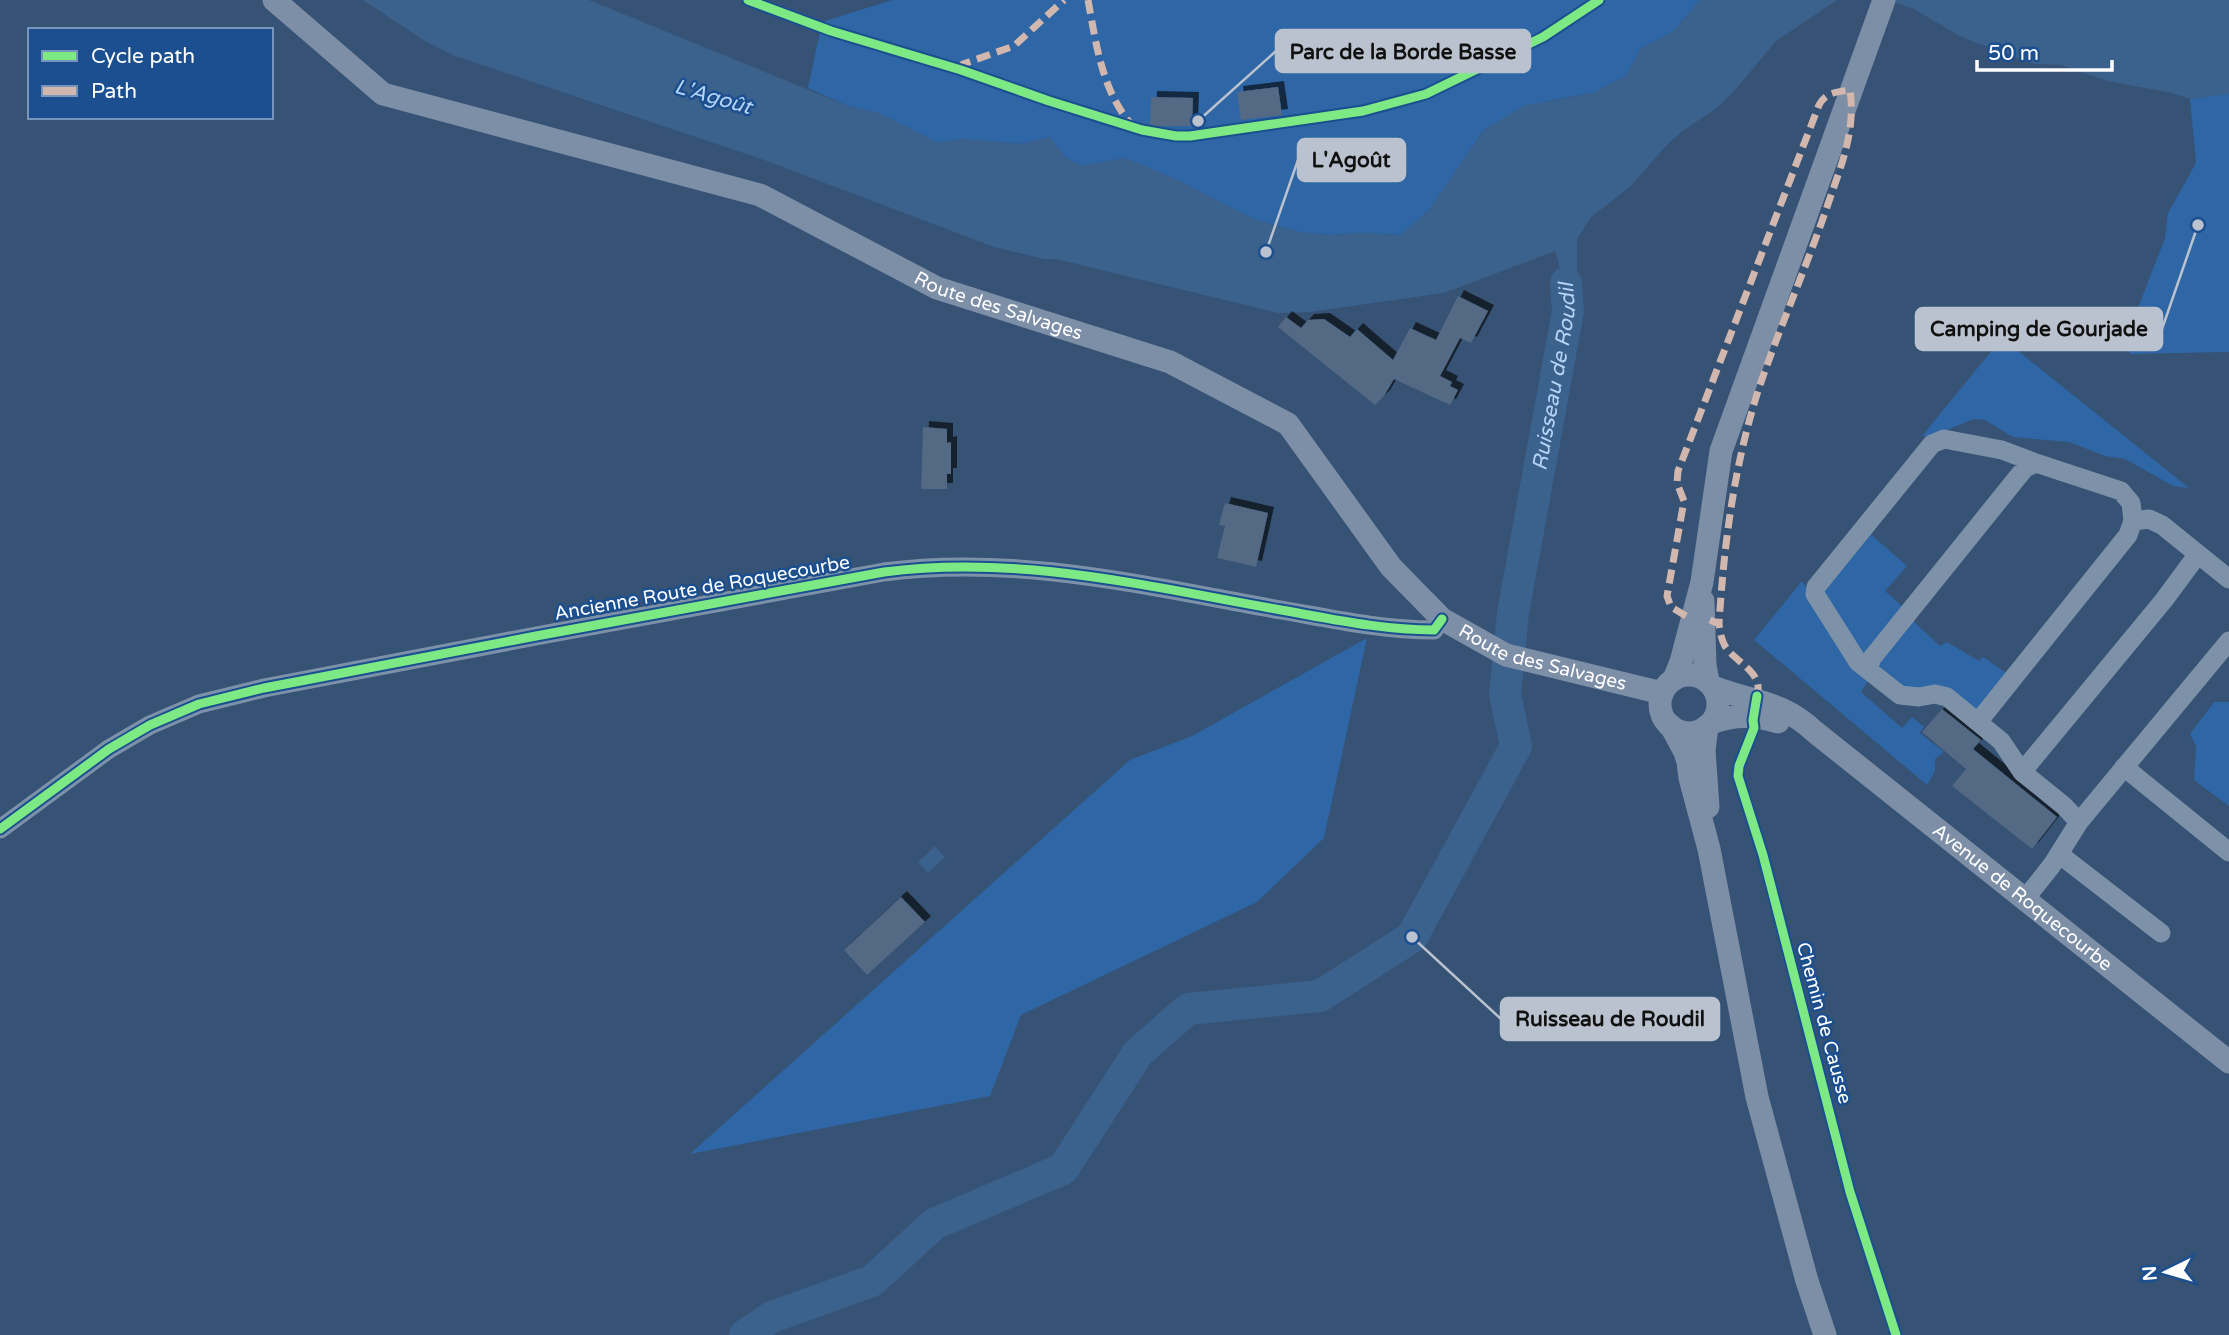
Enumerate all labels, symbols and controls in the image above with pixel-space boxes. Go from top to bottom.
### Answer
legend [28,28,273,119]
scale bar [1977,28,2112,72]
callout: Parc de la Borde Basse [1276,30,1530,72]
text: Parc de la Borde Basse [1290,40,1517,65]
text: 50 m [1988,41,2039,66]
text: Cycle path [91,44,195,69]
water label: L'Agoût [672,74,756,120]
text: Path [91,79,137,104]
callout: L'Agoût [1298,139,1405,181]
text: L'Agoût [1311,148,1391,173]
street label: Route des Salvages [910,267,1085,344]
water label: Ruisseau de Roudil [1527,279,1581,472]
callout: Camping de Gourjade [1916,308,2162,350]
text: Camping de Gourjade [1930,317,2148,342]
street label: Ancienne Route de Roquecourbe [552,551,852,625]
street label: Route des Salvages [1455,620,1629,695]
street label: Avenue de Roquecourbe [1928,819,2117,976]
street label: Chemin de Causse [1792,940,1856,1106]
callout: Ruisseau de Roudil [1501,998,1719,1040]
text: Ruisseau de Roudil [1515,1007,1705,1032]
north arrow [2131,1237,2201,1307]
text: N [2138,1265,2162,1282]

